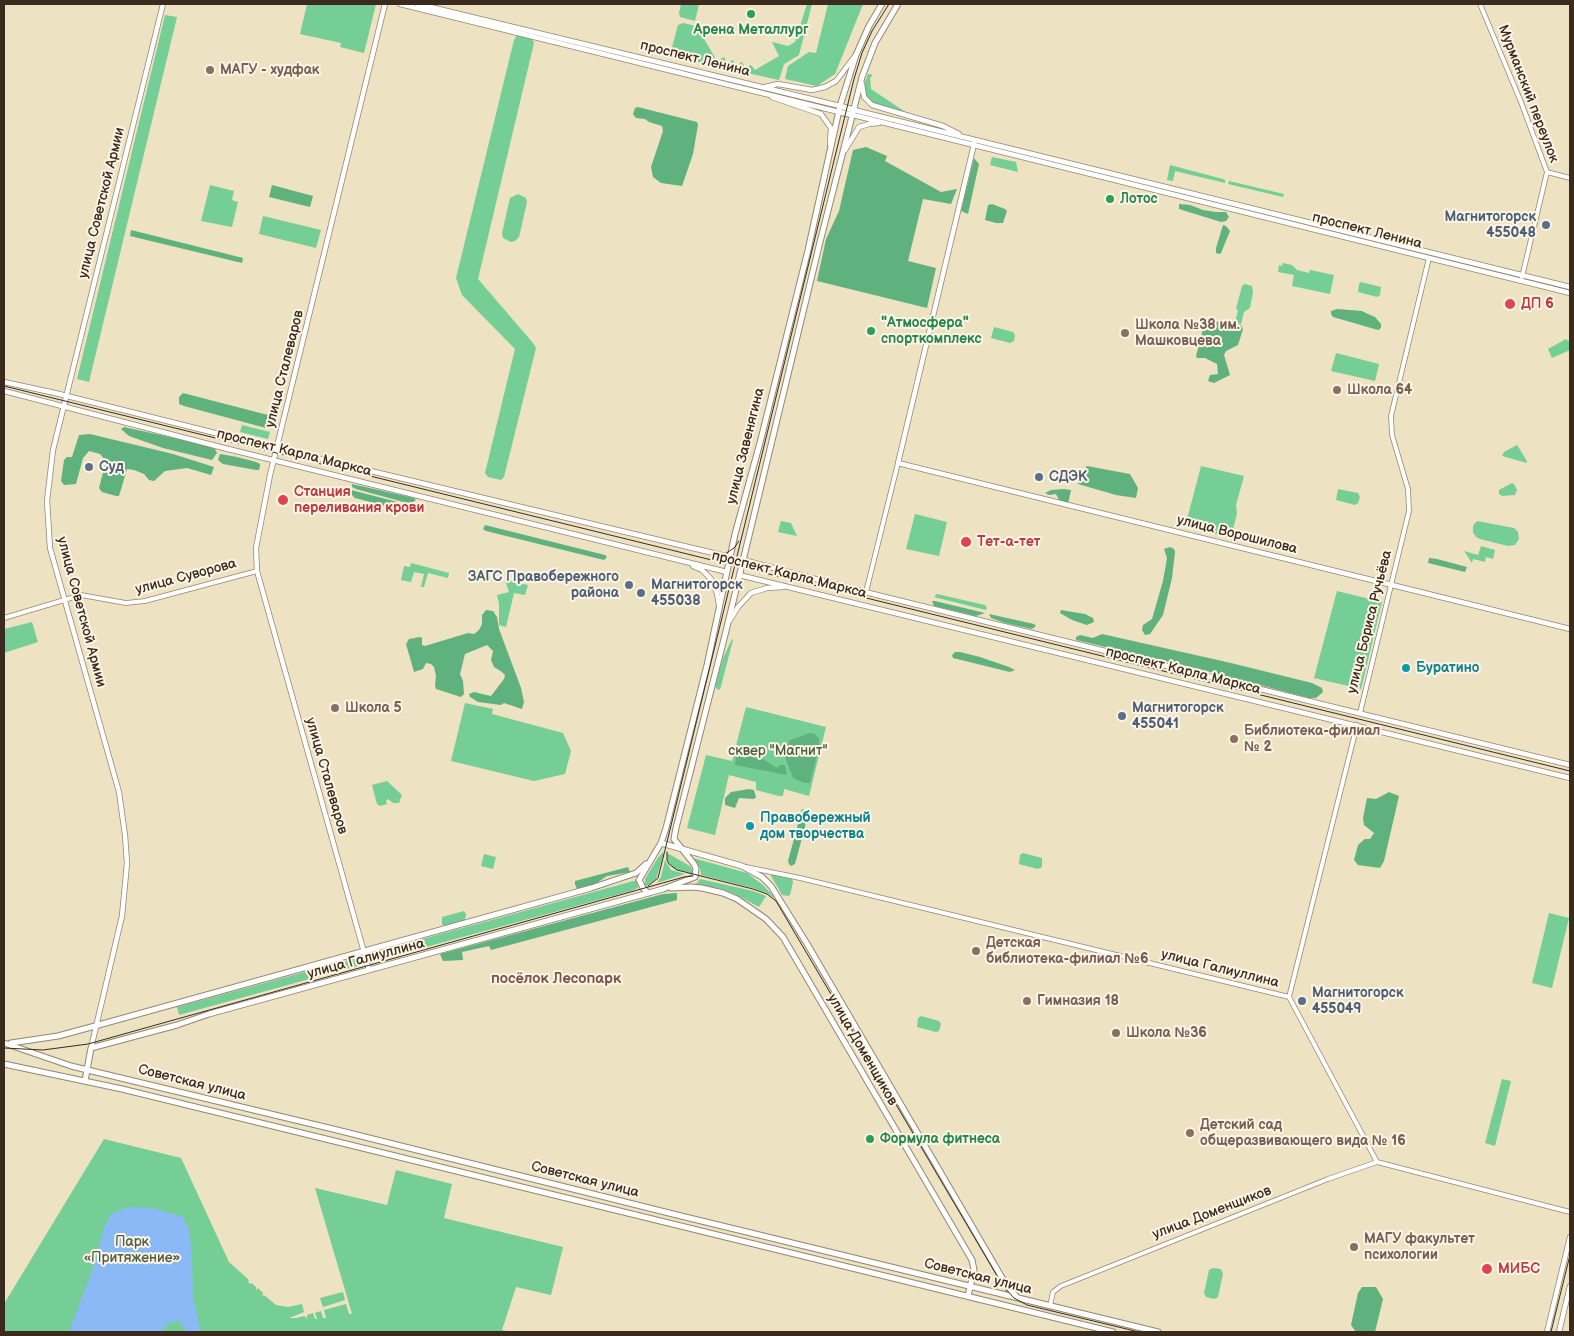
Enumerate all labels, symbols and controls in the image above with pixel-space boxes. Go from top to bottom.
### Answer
marker: Арена Металлург [745,8,757,20]
place label: Арена Металлург [693,22,809,38]
street label: Мурманский переулок [1494,23,1562,165]
street label: проспект Ленина [638,37,752,81]
place label: МАГУ - худфак [220,62,319,78]
marker: МАГУ - худфак [204,64,216,76]
street label: улица Советской Армии [75,126,129,280]
place label: Лотос [1120,191,1158,207]
marker: Лотос [1104,193,1116,205]
street label: проспект Ленина [1310,209,1424,253]
place label: Магнитогорск 455048 [1445,209,1536,242]
marker: Магнитогорск 455048 [1540,219,1552,231]
place label: ДП 6 [1521,296,1554,312]
marker: ДП 6 [1503,297,1517,311]
street label: улица Сталеваров [262,309,308,429]
place label: "Атмосфера" спорткомплекс [881,315,981,348]
place label: Школа №38 им. Машковцева [1135,317,1240,350]
marker: "Атмосфера" спорткомплекс [865,325,877,337]
marker: Школа №38 им. Машковцева [1119,327,1131,339]
place label: Школа 64 [1347,382,1412,398]
marker: Школа 64 [1331,384,1343,396]
street label: улица Завенягина [723,386,769,506]
street label: проспект Карла Маркса [215,426,373,480]
place label: Суд [99,459,124,475]
marker: Суд [83,461,95,473]
place label: СДЭК [1049,469,1087,485]
marker: СДЭК [1033,471,1045,483]
place label: Станция переливания крови [294,484,424,516]
marker: Станция переливания крови [276,493,290,507]
street label: улица Ворошилова [1175,512,1299,558]
place label: Тет-а-тет [977,534,1040,550]
street label: улица Советской Армии [53,535,109,689]
marker: Тет-а-тет [959,535,973,549]
street label: проспект Карла Маркса [710,548,868,602]
street label: улица Бориса Ручьёва [1344,549,1396,695]
street label: улица Суворова [134,555,238,599]
place label: ЗАГС Правобережного района [468,569,619,602]
place label: Магнитогорск 455038 [651,577,742,610]
marker: ЗАГС Правобережного района [623,579,635,591]
marker: Магнитогорск 455038 [635,587,647,599]
street label: проспект Карла Маркса [1104,644,1262,698]
place label: Буратино [1416,660,1479,676]
marker: Буратино [1400,662,1412,674]
place label: Школа 5 [345,700,402,716]
place label: Магнитогорск 455041 [1132,700,1223,732]
marker: Школа 5 [329,702,341,714]
marker: Магнитогорск 455041 [1116,710,1128,722]
street label: улица Сталеваров [301,716,351,836]
place label: Библиотека-филиал № 2 [1244,723,1380,756]
marker: Библиотека-филиал № 2 [1228,733,1240,745]
park label: сквер "Магнит" [728,743,828,759]
place label: Правобережный дом творчества [760,810,871,842]
marker: Правобережный дом творчества [744,820,756,832]
street label: улица Галиуллина [306,935,426,983]
place label: Детская библиотека-филиал №6 [986,935,1148,968]
marker: Детская библиотека-филиал №6 [970,945,982,957]
street label: улица Галиуллина [1159,946,1281,992]
district label: посёлок Лесопарк [491,970,621,988]
place label: Магнитогорск 455049 [1312,985,1403,1018]
street label: улица Доменщиков [823,991,901,1109]
place label: Гимназия 18 [1037,993,1119,1009]
marker: Гимназия 18 [1021,995,1033,1007]
marker: Магнитогорск 455049 [1296,995,1308,1007]
place label: Школа №36 [1126,1025,1207,1041]
marker: Школа №36 [1110,1027,1122,1039]
street label: Советская улица [136,1061,248,1105]
place label: Детский сад общеразвивающего вида № 16 [1200,1117,1406,1150]
marker: Детский сад общеразвивающего вида № 16 [1184,1127,1196,1139]
place label: Формула фитнеса [880,1131,1000,1147]
marker: Формула фитнеса [864,1133,876,1145]
street label: Советская улица [529,1158,641,1202]
street label: улица Доменщиков [1150,1183,1274,1243]
place label: МАГУ факультет психологии [1364,1231,1475,1264]
park label: Парк «Притяжение» [84,1234,180,1266]
marker: МАГУ факультет психологии [1348,1241,1360,1253]
street label: Советская улица [922,1255,1034,1299]
place label: МИБС [1498,1261,1540,1277]
marker: МИБС [1480,1262,1494,1276]

